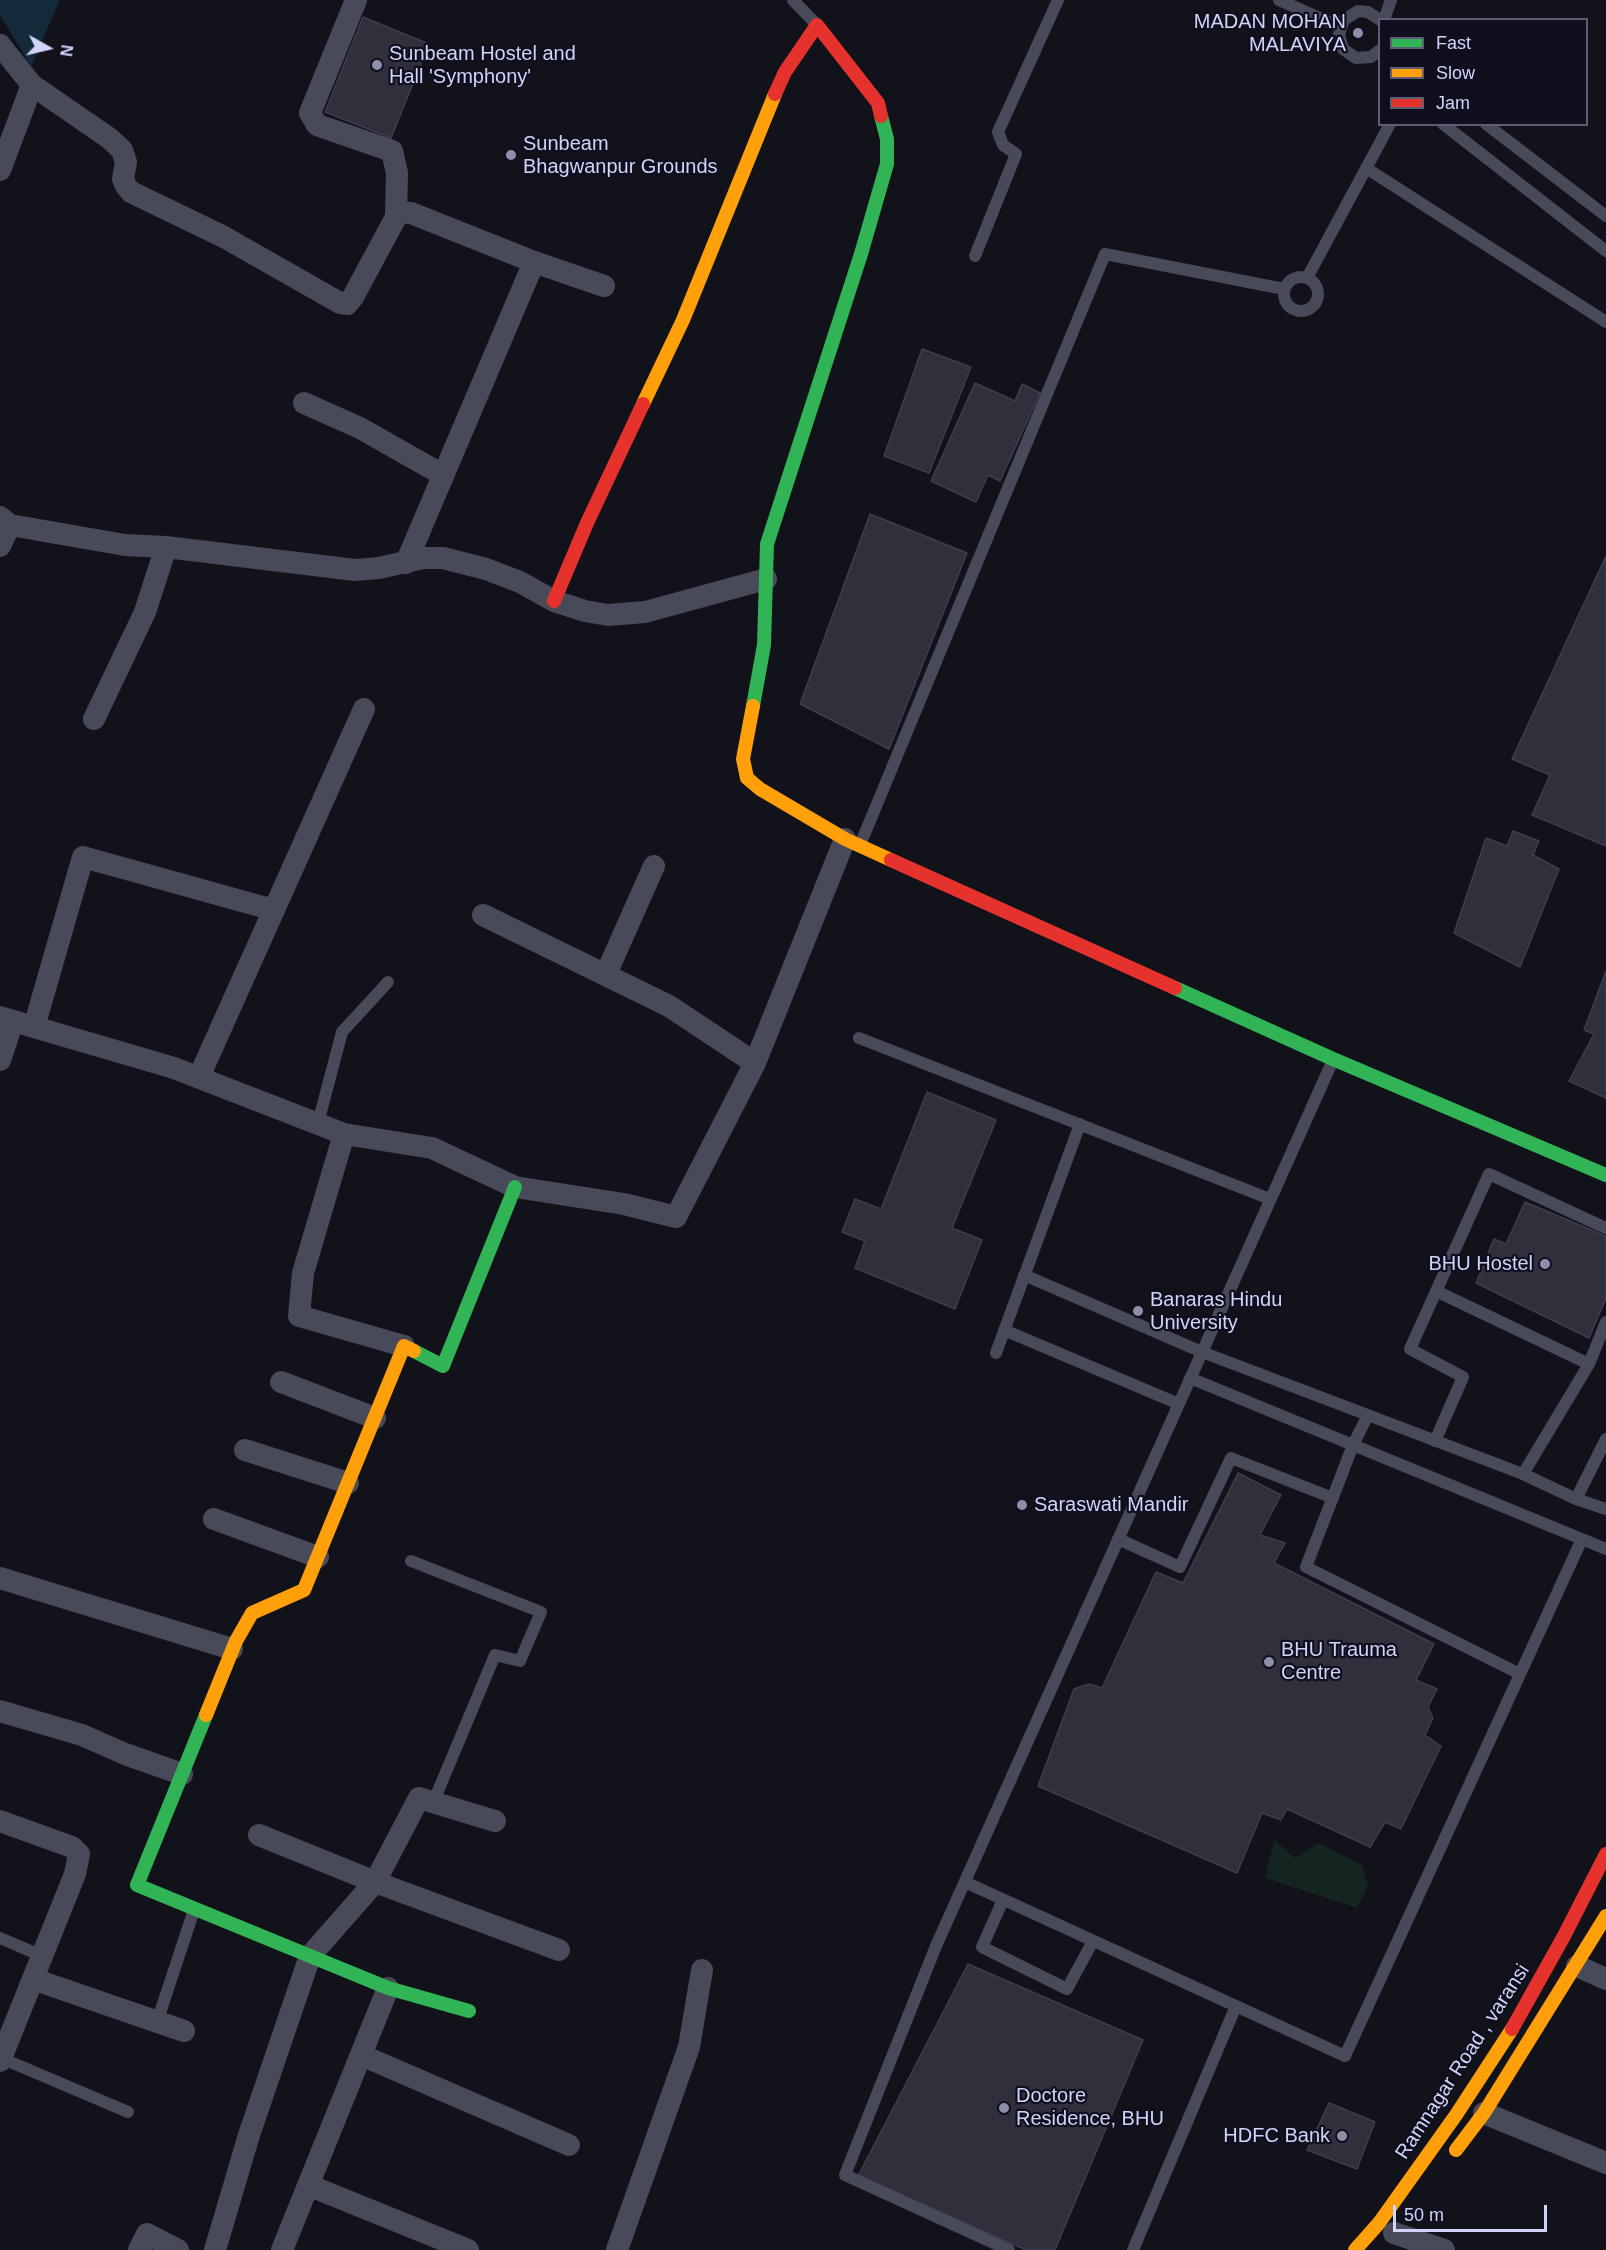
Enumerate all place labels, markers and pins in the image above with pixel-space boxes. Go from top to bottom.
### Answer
place label: MADAN MOHAN MALAVIYA [1194,10,1346,57]
marker: MADAN MOHAN MALAVIYA [1351,26,1365,40]
place label: Sunbeam Hostel and Hall 'Symphony' [389,42,576,89]
marker: Sunbeam Hostel and Hall 'Symphony' [370,58,384,72]
place label: Sunbeam Bhagwanpur Grounds [523,132,718,179]
marker: Sunbeam Bhagwanpur Grounds [504,148,518,162]
place label: BHU Hostel [1429,1252,1533,1276]
marker: BHU Hostel [1538,1257,1552,1271]
place label: Banaras Hindu University [1150,1288,1282,1335]
marker: Banaras Hindu University [1131,1304,1145,1318]
place label: Saraswati Mandir [1034,1493,1189,1517]
marker: Saraswati Mandir [1015,1498,1029,1512]
place label: BHU Trauma Centre [1281,1638,1397,1685]
marker: BHU Trauma Centre [1262,1655,1276,1669]
place label: Doctore Residence, BHU [1016,2084,1164,2131]
marker: Doctore Residence, BHU [997,2101,1011,2115]
place label: HDFC Bank [1223,2124,1330,2148]
marker: HDFC Bank [1335,2129,1349,2143]

